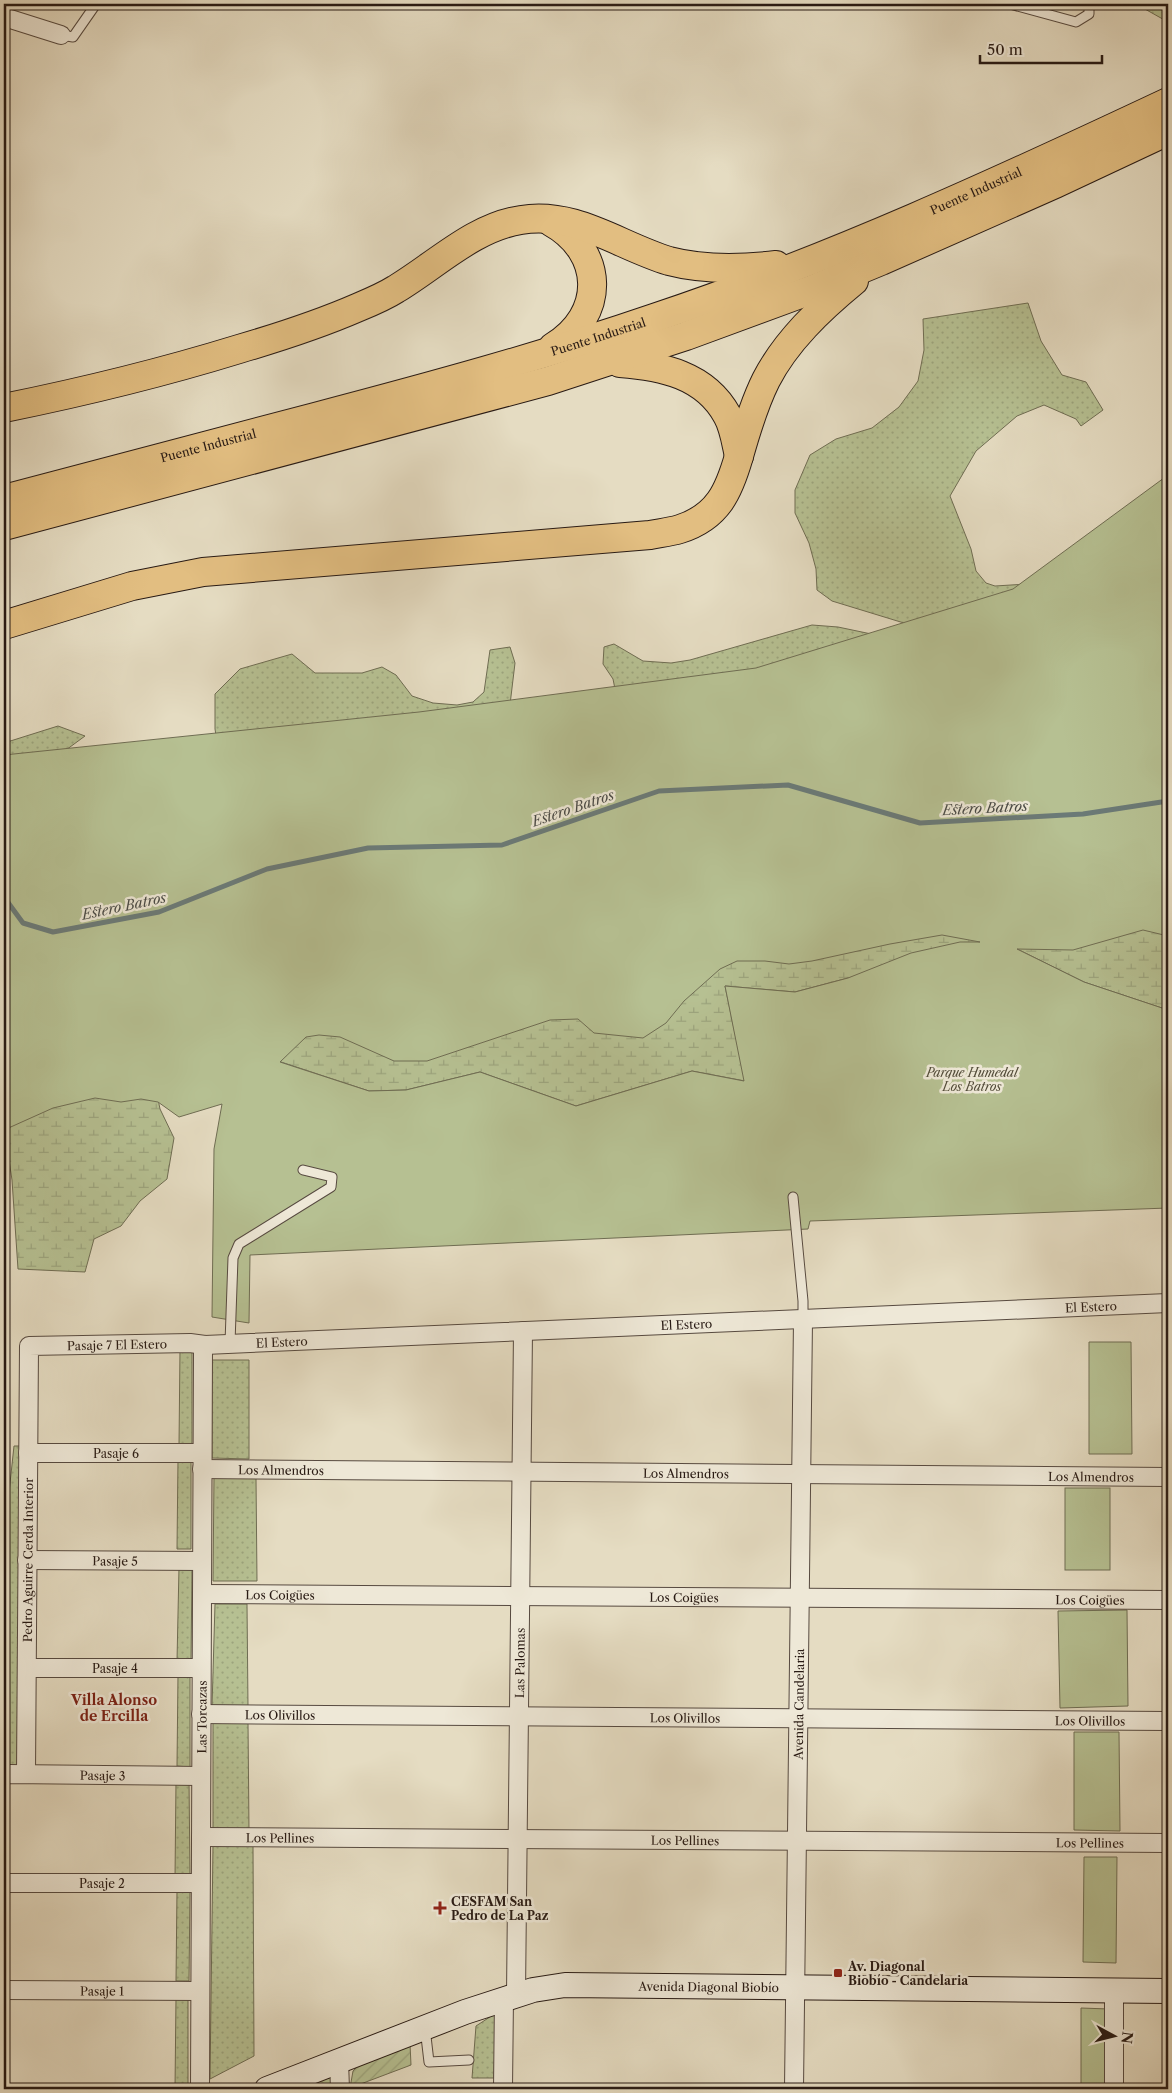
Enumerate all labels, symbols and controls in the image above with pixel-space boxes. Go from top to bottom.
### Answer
scale bar [980,32,1102,64]
text: 50 m [987,40,1023,59]
street label: Puente Industrial [928,163,1024,217]
street label: Puente Industrial [549,314,648,358]
street label: Puente Industrial [158,425,258,465]
water label: Estero Batros [529,785,617,831]
water label: Estero Batros [941,797,1029,819]
water label: Estero Batros [79,888,169,924]
park label: Parque Humedal Los Batros [925,1065,1019,1094]
street label: El Estero [1065,1298,1117,1315]
street label: El Estero [660,1315,713,1333]
street label: El Estero [256,1333,308,1350]
street label: Pasaje 7 El Estero [67,1336,167,1353]
street label: Pasaje 6 [93,1446,139,1461]
street label: Los Almendros [238,1462,324,1478]
street label: Los Almendros [643,1465,729,1481]
street label: Los Almendros [1048,1469,1134,1484]
street label: Pedro Aguirre Cerda Interior [19,1478,36,1642]
street label: Pasaje 5 [92,1553,138,1568]
street label: Los Coigües [245,1587,315,1602]
street label: Los Coigües [649,1589,719,1605]
street label: Los Coigües [1055,1592,1125,1607]
street label: Las Palomas [512,1628,527,1698]
street label: Avenida Candelaria [790,1648,807,1761]
street label: Pasaje 4 [92,1661,138,1676]
street label: Las Torcazas [194,1681,209,1753]
district label: Villa Alonso de Ercilla [70,1691,157,1725]
street label: Los Olivillos [245,1707,315,1722]
street label: Los Olivillos [650,1710,720,1725]
street label: Los Olivillos [1055,1713,1125,1728]
street label: Pasaje 3 [80,1767,126,1783]
street label: Los Pellines [246,1830,314,1845]
street label: Los Pellines [651,1832,719,1848]
street label: Los Pellines [1056,1835,1124,1850]
street label: Pasaje 2 [79,1876,125,1891]
place label: CESFAM San Pedro de La Paz [451,1894,549,1923]
marker: CESFAM San Pedro de La Paz [433,1901,447,1915]
place label: Av. Diagonal Biobío - Candelaria [847,1959,969,1988]
marker: Av. Diagonal Biobío - Candelaria [832,1967,844,1979]
street label: Avenida Diagonal Biobío [637,1978,779,1995]
street label: Pasaje 1 [80,1983,124,1998]
north arrow [1090,2010,1140,2060]
text: N [1117,2030,1137,2045]

